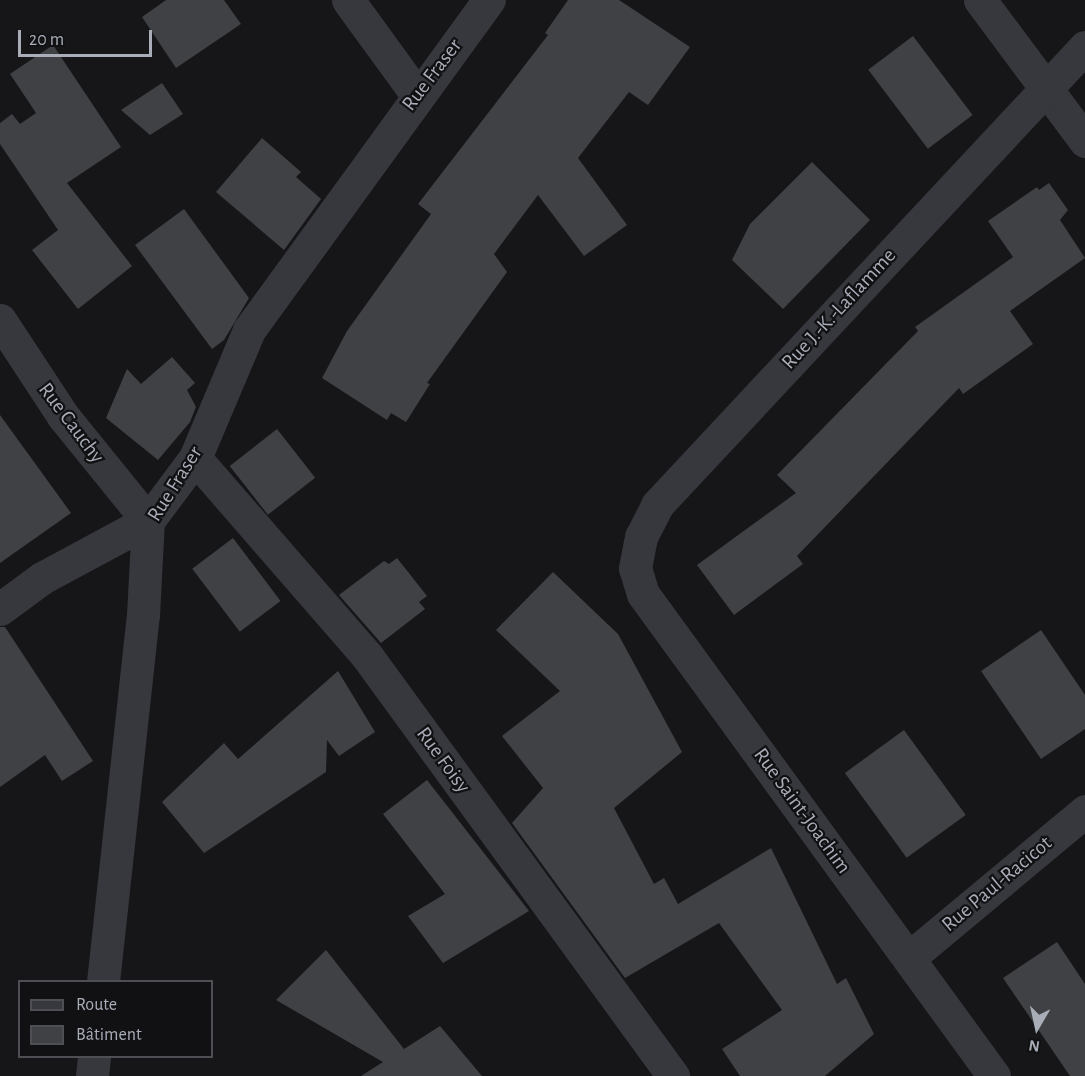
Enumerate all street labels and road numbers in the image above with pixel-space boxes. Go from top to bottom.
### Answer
street label: Rue Fraser [397,34,467,116]
street label: Rue J.-K.-Laflamme [776,243,902,375]
street label: Rue Cauchy [33,378,109,468]
street label: Rue Fraser [142,442,208,526]
street label: Rue Foisy [411,722,475,798]
street label: Rue Saint-Joachim [748,743,856,879]
street label: Rue Paul-Racicot [937,831,1057,937]

